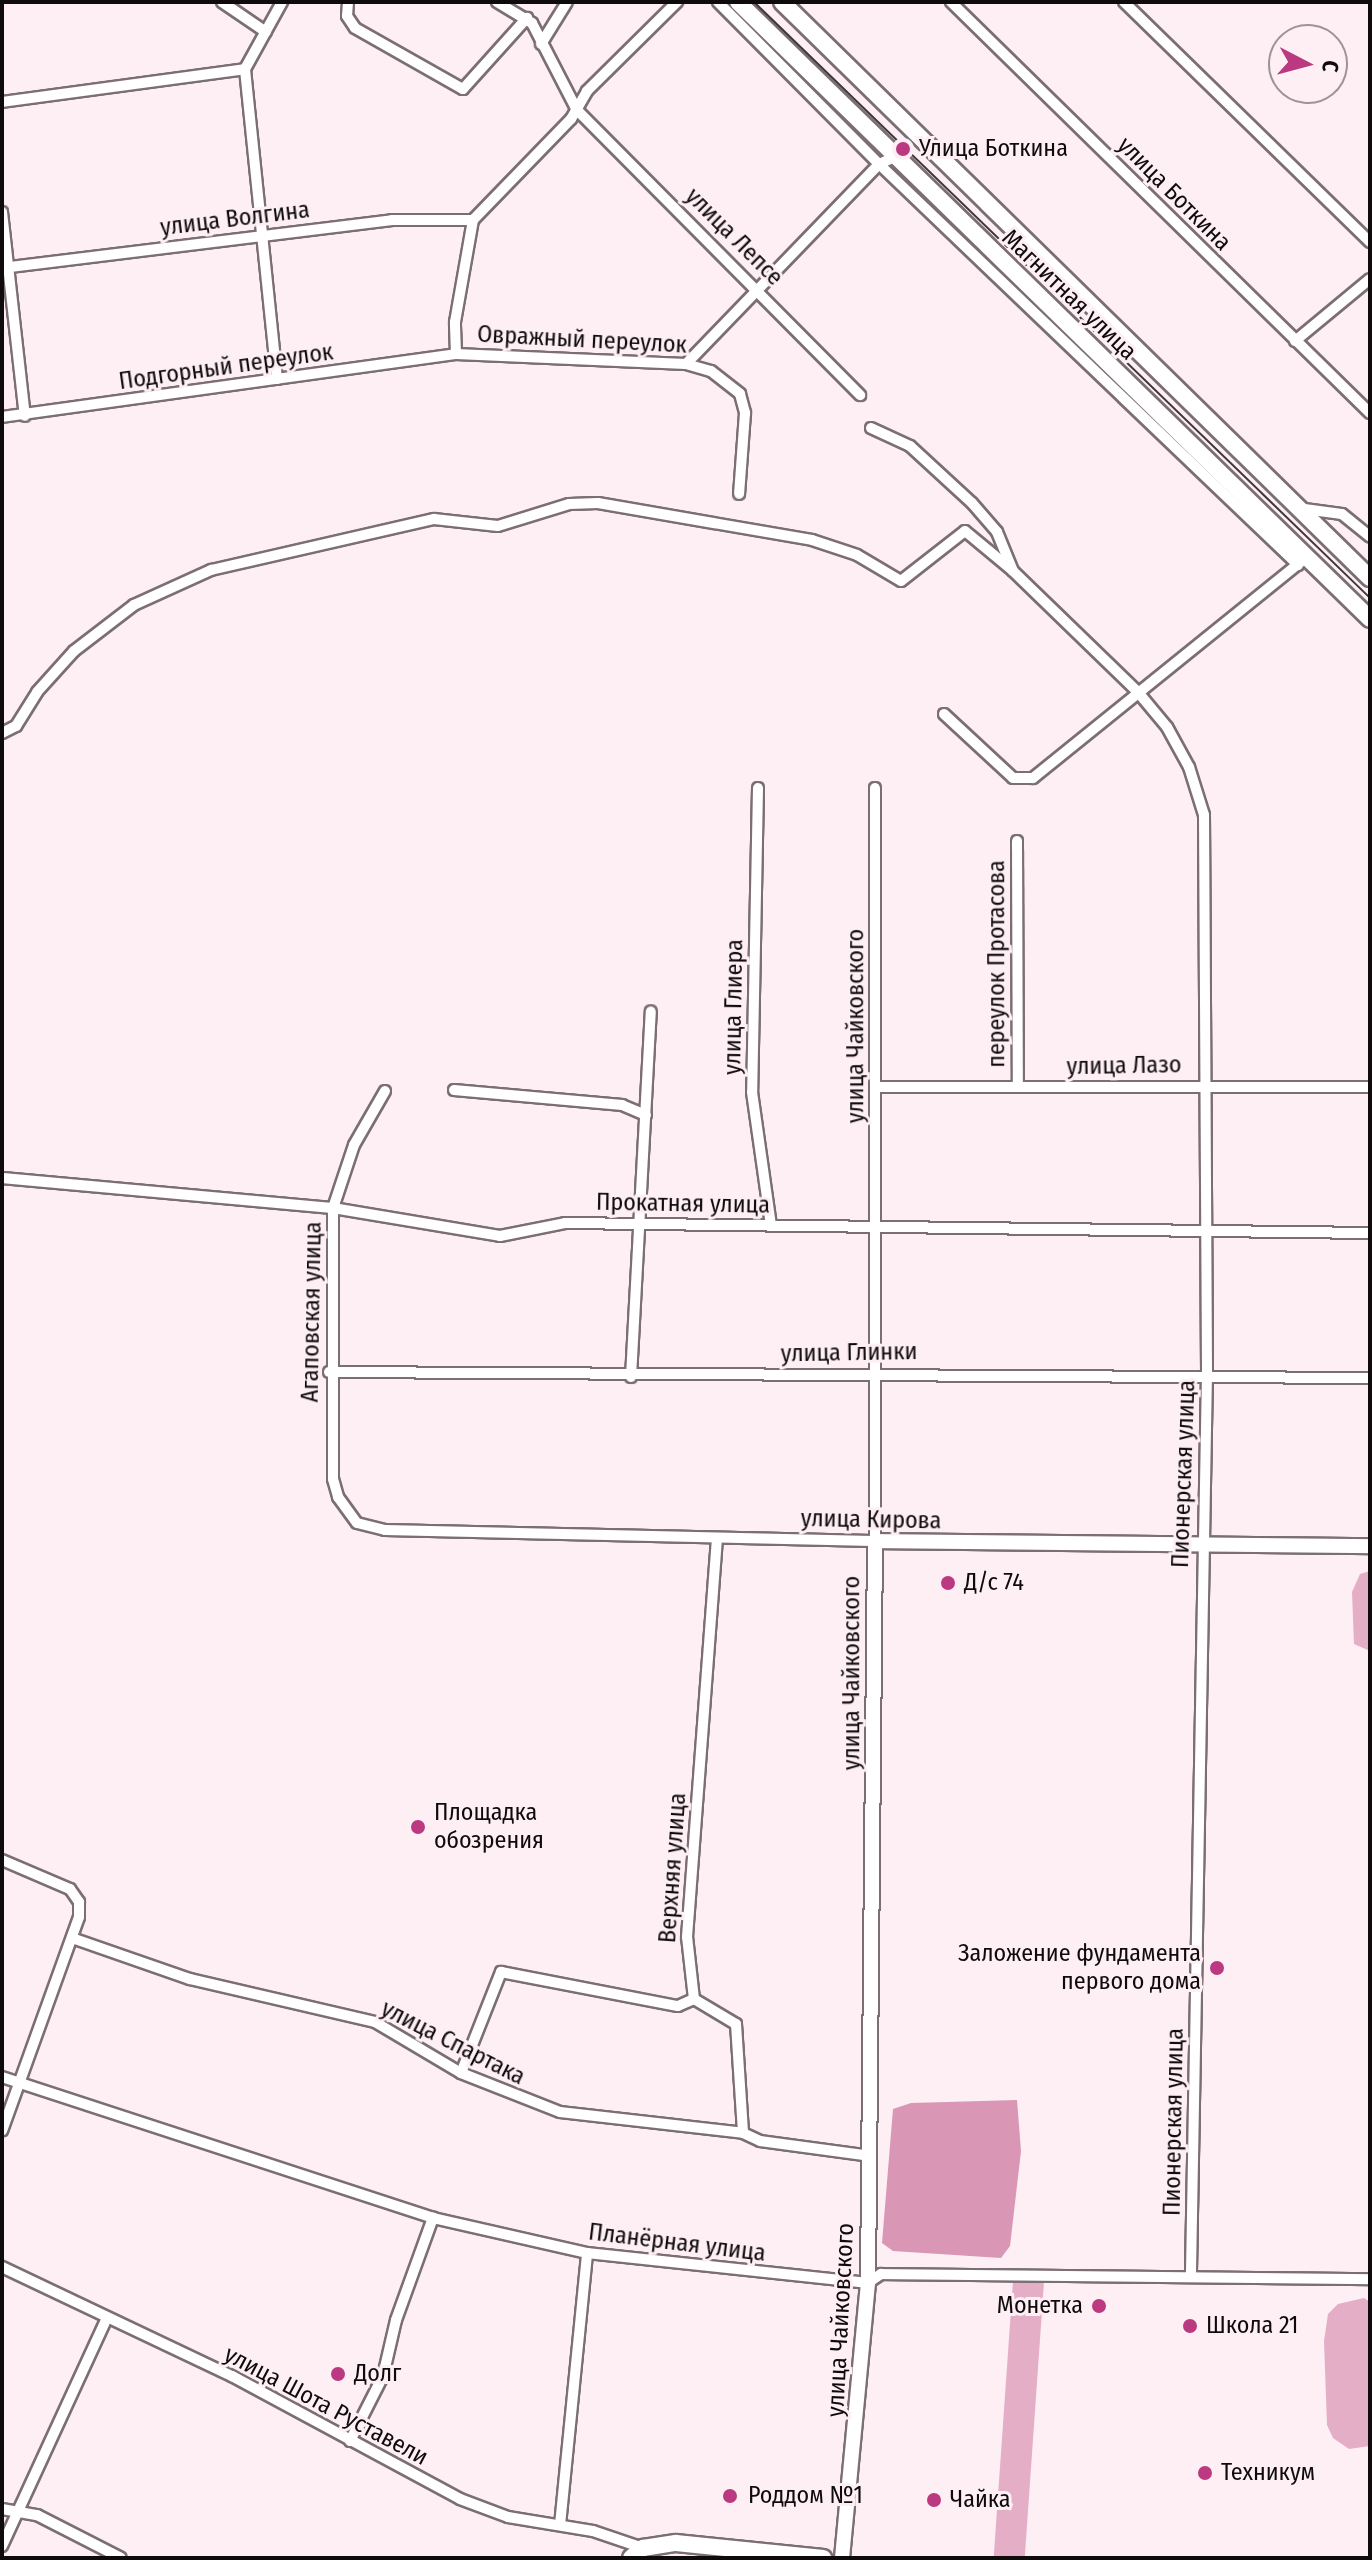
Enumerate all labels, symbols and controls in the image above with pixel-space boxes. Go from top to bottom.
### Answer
north arrow [1268,24,1348,104]
text: С [1316,59,1344,73]
street label: улица Боткина [1111,131,1237,257]
place label: Улица Боткина [919,135,1068,163]
marker: Улица Боткина [894,140,912,158]
street label: улица Лепсе [679,182,789,292]
street label: улица Волгина [159,196,311,242]
street label: Магнитная улица [996,224,1142,366]
street label: Овражный переулок [476,320,688,360]
street label: Подгорный переулок [117,338,335,396]
street label: переулок Протасова [983,860,1011,1068]
street label: улица Чайковского [842,929,870,1123]
street label: улица Глиера [718,939,750,1075]
street label: улица Лазо [1066,1051,1182,1081]
street label: Прокатная улица [596,1188,770,1220]
street label: Агаповская улица [296,1221,328,1403]
street label: улица Глинки [780,1337,918,1369]
street label: Пионерская улица [1166,1380,1202,1568]
street label: улица Кирова [801,1504,941,1536]
place label: Д/с 74 [964,1569,1024,1597]
marker: Д/с 74 [939,1574,957,1592]
street label: улица Чайковского [838,1576,866,1770]
street label: Верхняя улица [653,1792,693,1944]
place label: Площадка обозрения [434,1799,544,1855]
marker: Площадка обозрения [409,1818,427,1836]
place label: Заложение фундамента первого дома [958,1940,1201,1996]
marker: Заложение фундамента первого дома [1208,1959,1226,1977]
street label: улица Спартака [376,1994,530,2092]
street label: Пионерская улица [1158,2028,1190,2216]
street label: Планёрная улица [587,2218,767,2268]
street label: улица Чайковского [822,2222,860,2418]
place label: Монетка [997,2292,1083,2320]
marker: Монетка [1090,2297,1108,2315]
place label: Школа 21 [1206,2312,1298,2340]
marker: Школа 21 [1181,2317,1199,2335]
street label: улица Шота Руставели [219,2340,433,2472]
place label: Долг [354,2360,401,2388]
marker: Долг [329,2365,347,2383]
place label: Техникум [1221,2459,1315,2487]
marker: Техникум [1196,2464,1214,2482]
place label: Роддом №1 [748,2482,863,2510]
marker: Роддом №1 [719,2485,741,2507]
place label: Чайка [950,2486,1010,2514]
marker: Чайка [925,2491,943,2509]

